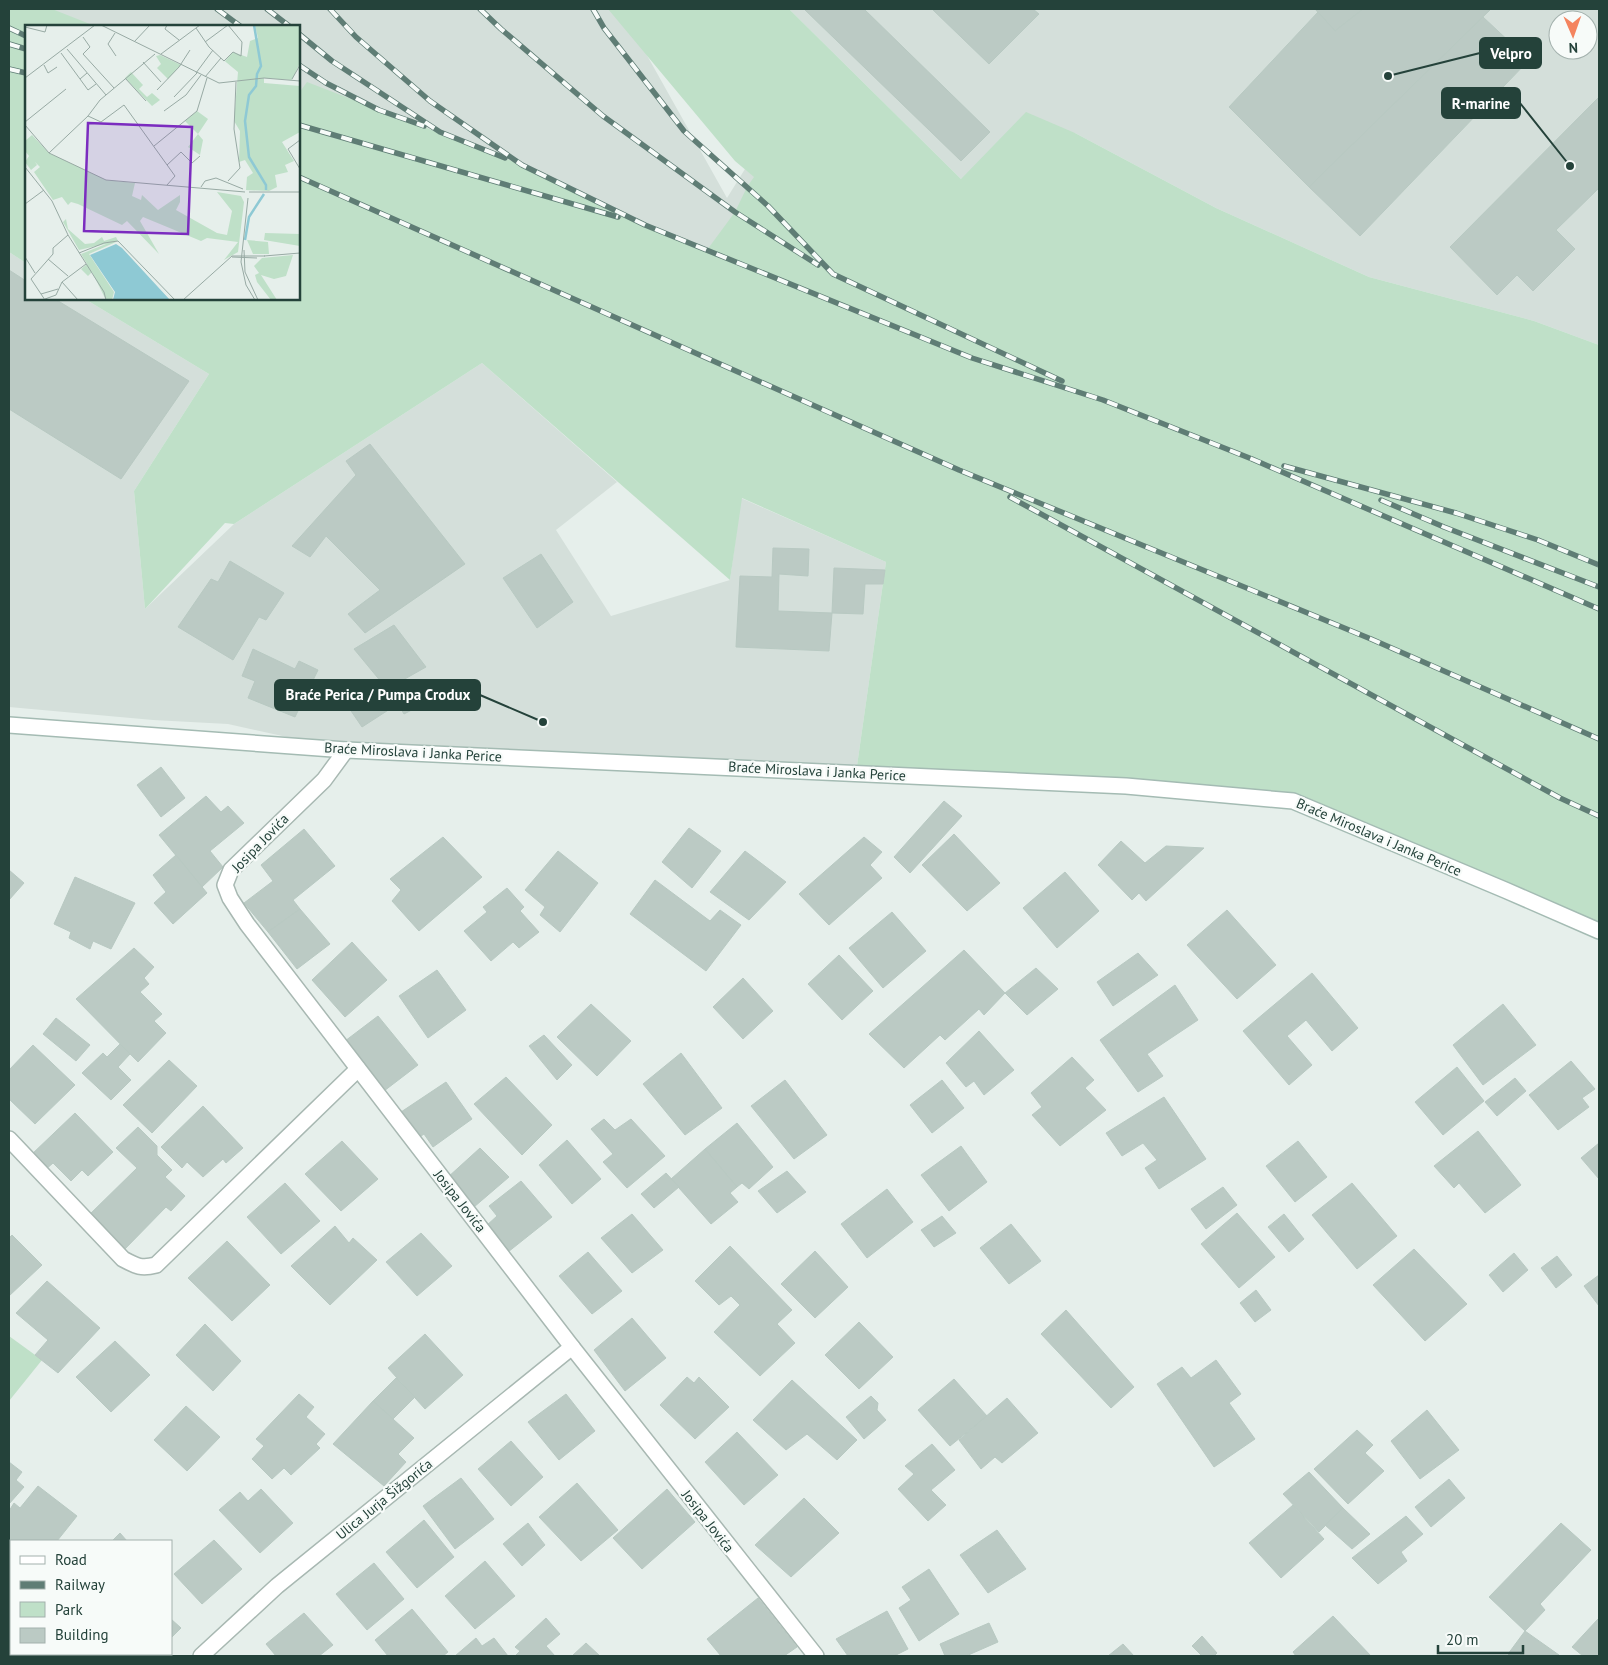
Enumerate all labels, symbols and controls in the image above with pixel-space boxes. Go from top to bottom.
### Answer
north arrow [1548,10,1598,60]
inset map [25,25,300,300]
callout: Velpro [1480,38,1541,68]
text: N [1569,39,1578,57]
text: Velpro [1489,44,1532,63]
callout: R-marine [1442,88,1520,118]
text: R-marine [1452,94,1511,113]
callout: Braće Perica / Pumpa Crodux [275,680,480,710]
text: Braće Perica / Pumpa Crodux [286,685,471,704]
street label: Braće Miroslava i Janka Perice [324,738,502,766]
street label: Braće Miroslava i Janka Perice [728,757,906,785]
street label: Braće Miroslava i Janka Perice [1294,794,1464,880]
street label: Josipa Jovića [227,810,292,877]
street label: Josipa Jovića [429,1165,490,1236]
street label: Ulica Jurja Šižgorića [332,1455,436,1543]
street label: Josipa Jovića [677,1485,738,1556]
legend [10,1540,172,1655]
text: Road [55,1550,87,1569]
text: Railway [55,1575,105,1594]
text: Park [55,1600,83,1619]
scale bar [1438,1622,1523,1654]
text: Building [55,1625,109,1644]
text: 20 m [1446,1630,1479,1649]

